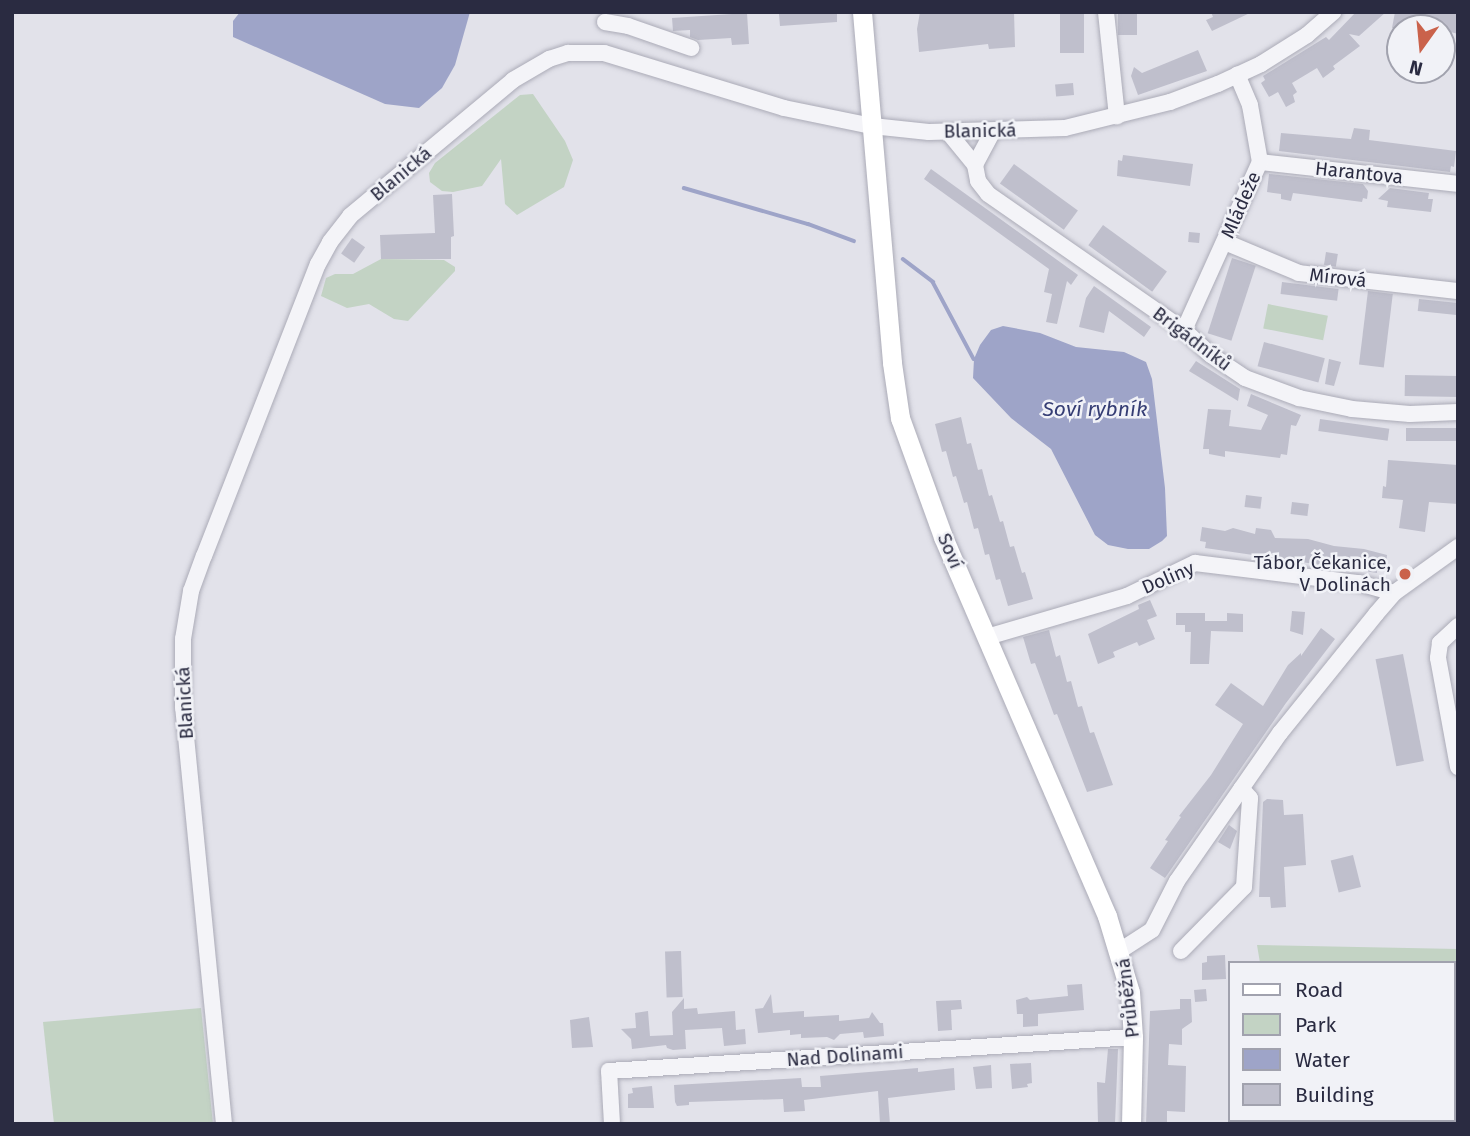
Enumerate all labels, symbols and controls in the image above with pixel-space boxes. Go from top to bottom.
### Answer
north arrow [1386,14,1456,84]
text: N [1407,55,1425,81]
street label: Blanická [943,119,1017,143]
street label: Blanická [366,142,436,206]
street label: Harantova [1314,157,1404,189]
street label: Mládeže [1216,168,1266,242]
street label: Mírová [1308,264,1368,292]
street label: Brigádníků [1148,302,1236,376]
water label: Soví rybník [1043,396,1147,422]
street label: Soví [932,530,968,572]
place label: Tábor, Čekanice, V Dolinách [1254,552,1391,596]
street label: Doliny [1138,557,1198,599]
marker: Tábor, Čekanice, V Dolinách [1397,566,1413,582]
street label: Blanická [172,666,198,740]
street label: Průběžná [1112,957,1144,1039]
legend [1228,961,1456,1122]
text: Road [1295,977,1343,1003]
text: Park [1295,1012,1336,1038]
street label: Nad Dolinami [786,1041,904,1071]
text: Water [1295,1047,1350,1073]
text: Building [1295,1082,1374,1108]

